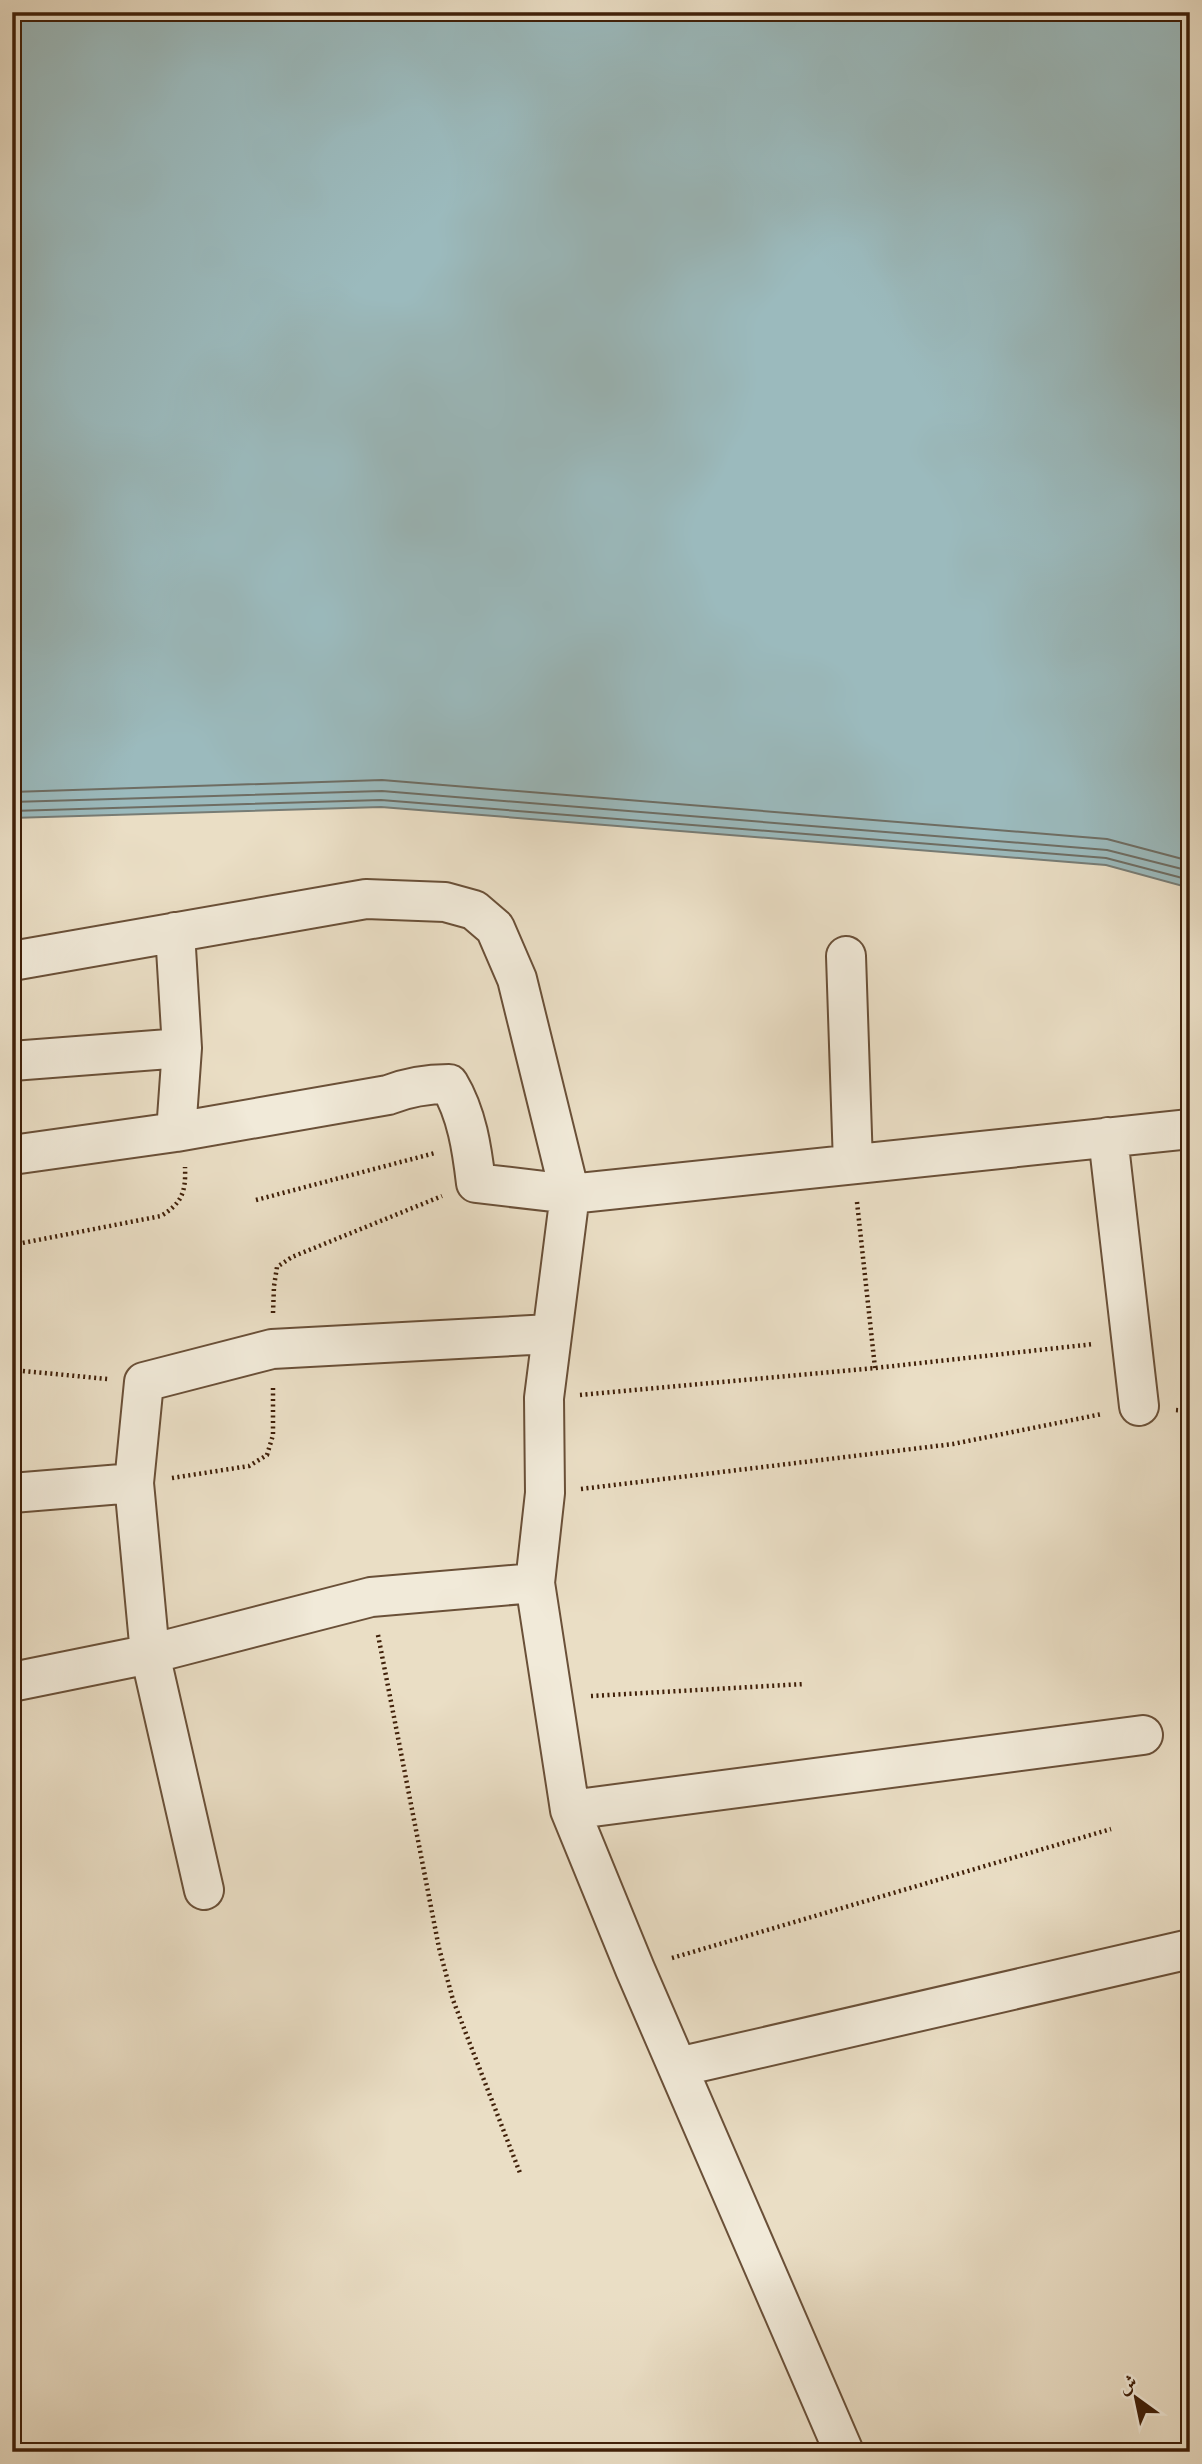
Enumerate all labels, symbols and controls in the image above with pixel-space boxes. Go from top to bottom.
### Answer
north arrow [1100,2362,1170,2432]
text: ش [1113,2369,1142,2400]

